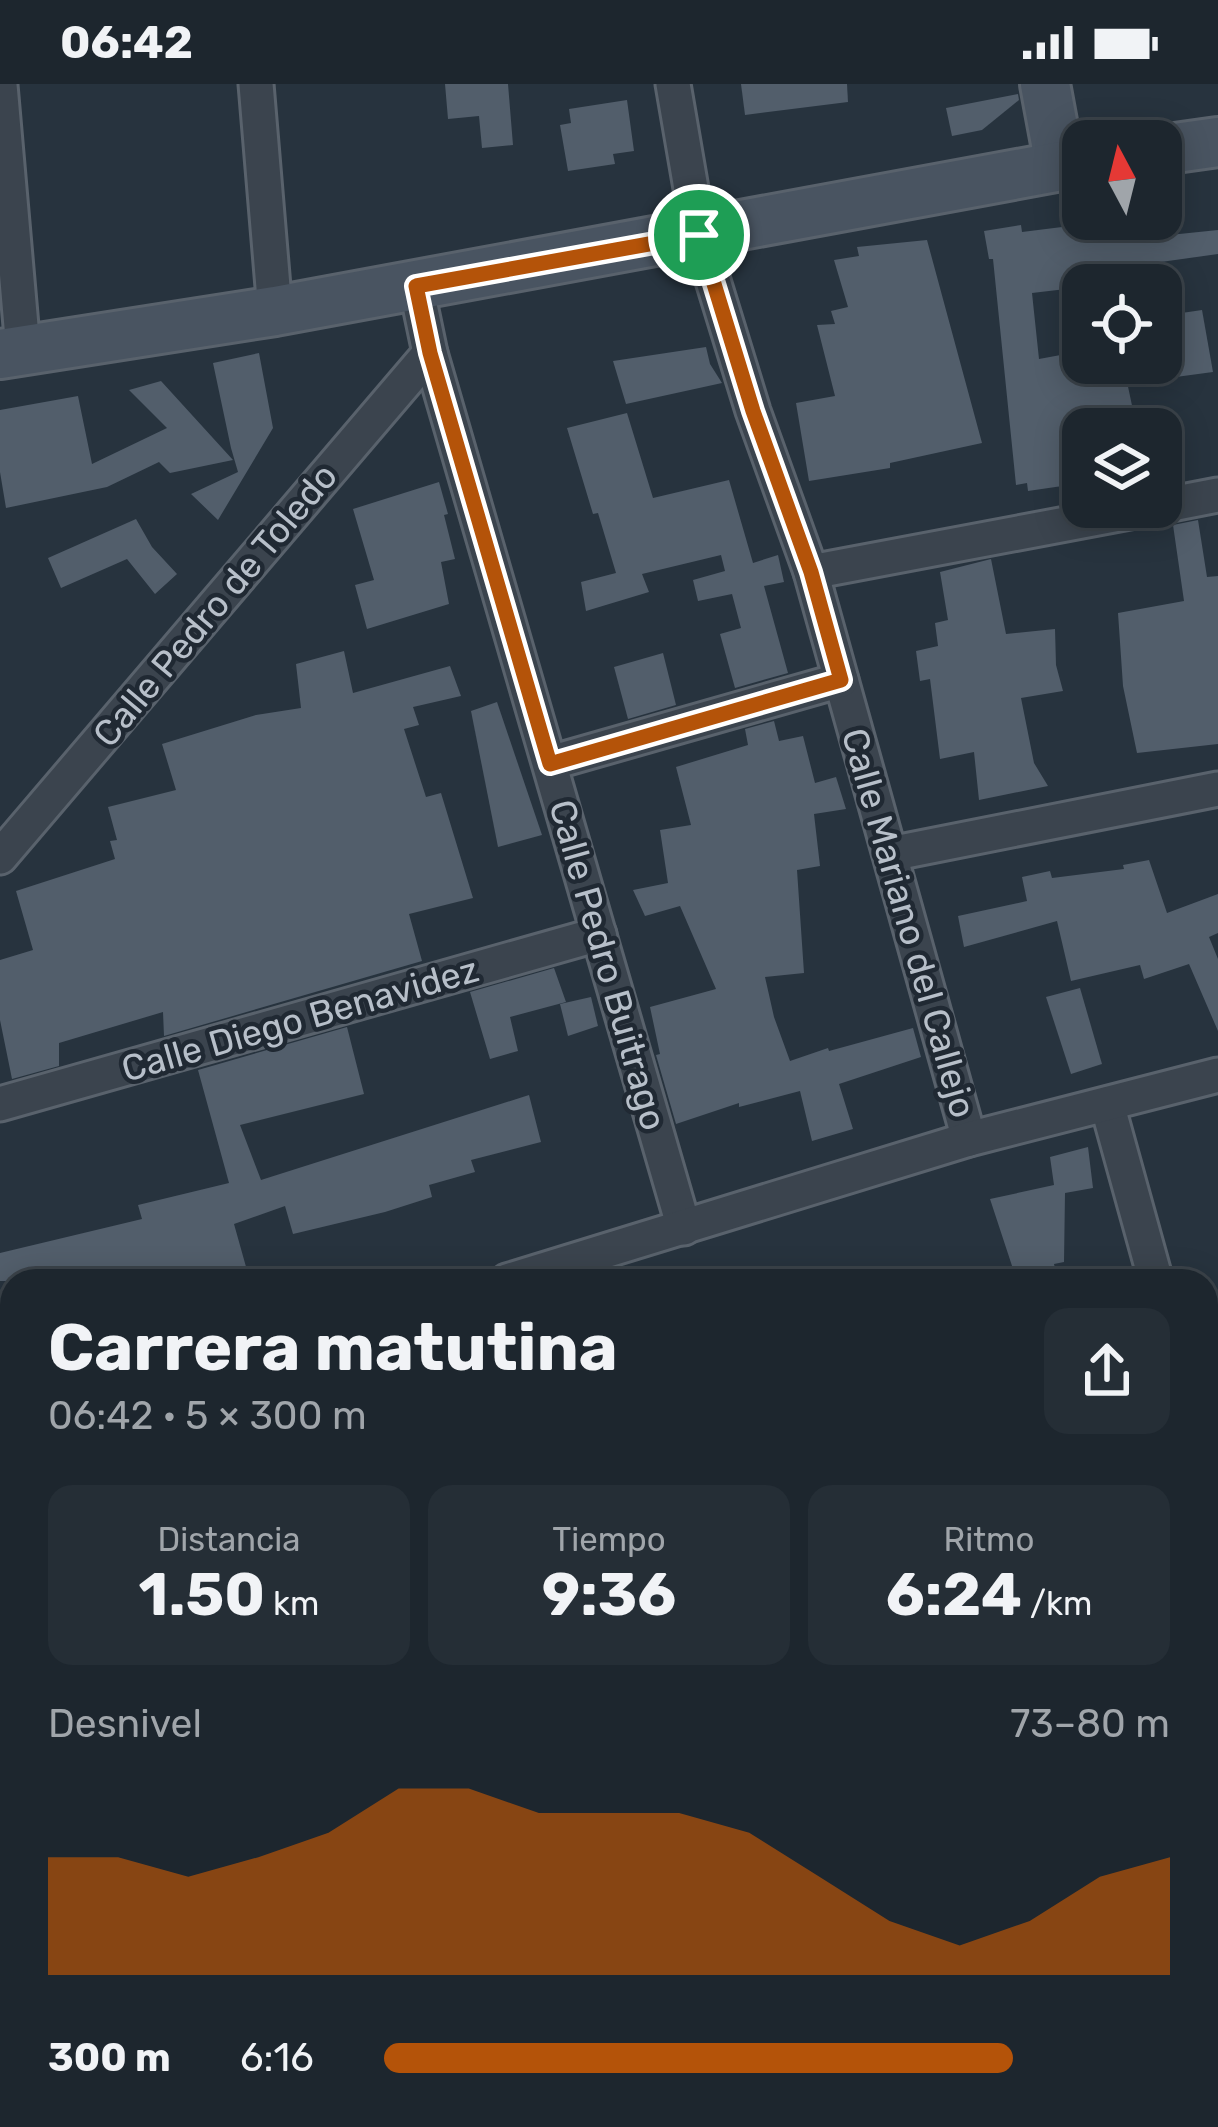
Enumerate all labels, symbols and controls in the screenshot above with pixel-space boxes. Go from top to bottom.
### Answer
text: 06:42 [60,16,193,69]
north arrow [1062,120,1182,240]
map controls [1062,120,1182,528]
pin [648,184,750,286]
icon: arrive [666,202,732,268]
button: locate [1062,264,1182,384]
button: layers [1062,408,1182,528]
street label: Calle Pedro de Toledo [84,455,346,755]
street label: Calle Mariano del Callejo [833,723,985,1123]
street label: Calle Pedro Buitrago [540,795,676,1135]
street label: Calle Diego Benavidez [117,947,483,1091]
text: Carrera matutina [48,1308,618,1387]
button: share [1044,1308,1170,1434]
text: 06:42 · 5 × 300 m [48,1393,367,1439]
text: Distancia [157,1520,301,1559]
text: Tiempo [552,1520,666,1559]
text: Ritmo [944,1520,1034,1559]
text: 1.50 [139,1559,265,1630]
text: 9:36 [542,1559,676,1630]
text: 6:24 [886,1559,1022,1630]
text: km [265,1584,319,1623]
text: /km [1022,1584,1092,1623]
text: Desnivel [48,1701,202,1747]
text: 73–80 m [1010,1701,1170,1747]
text: 300 m [48,2035,171,2081]
text: 6:16 [240,2035,314,2081]

